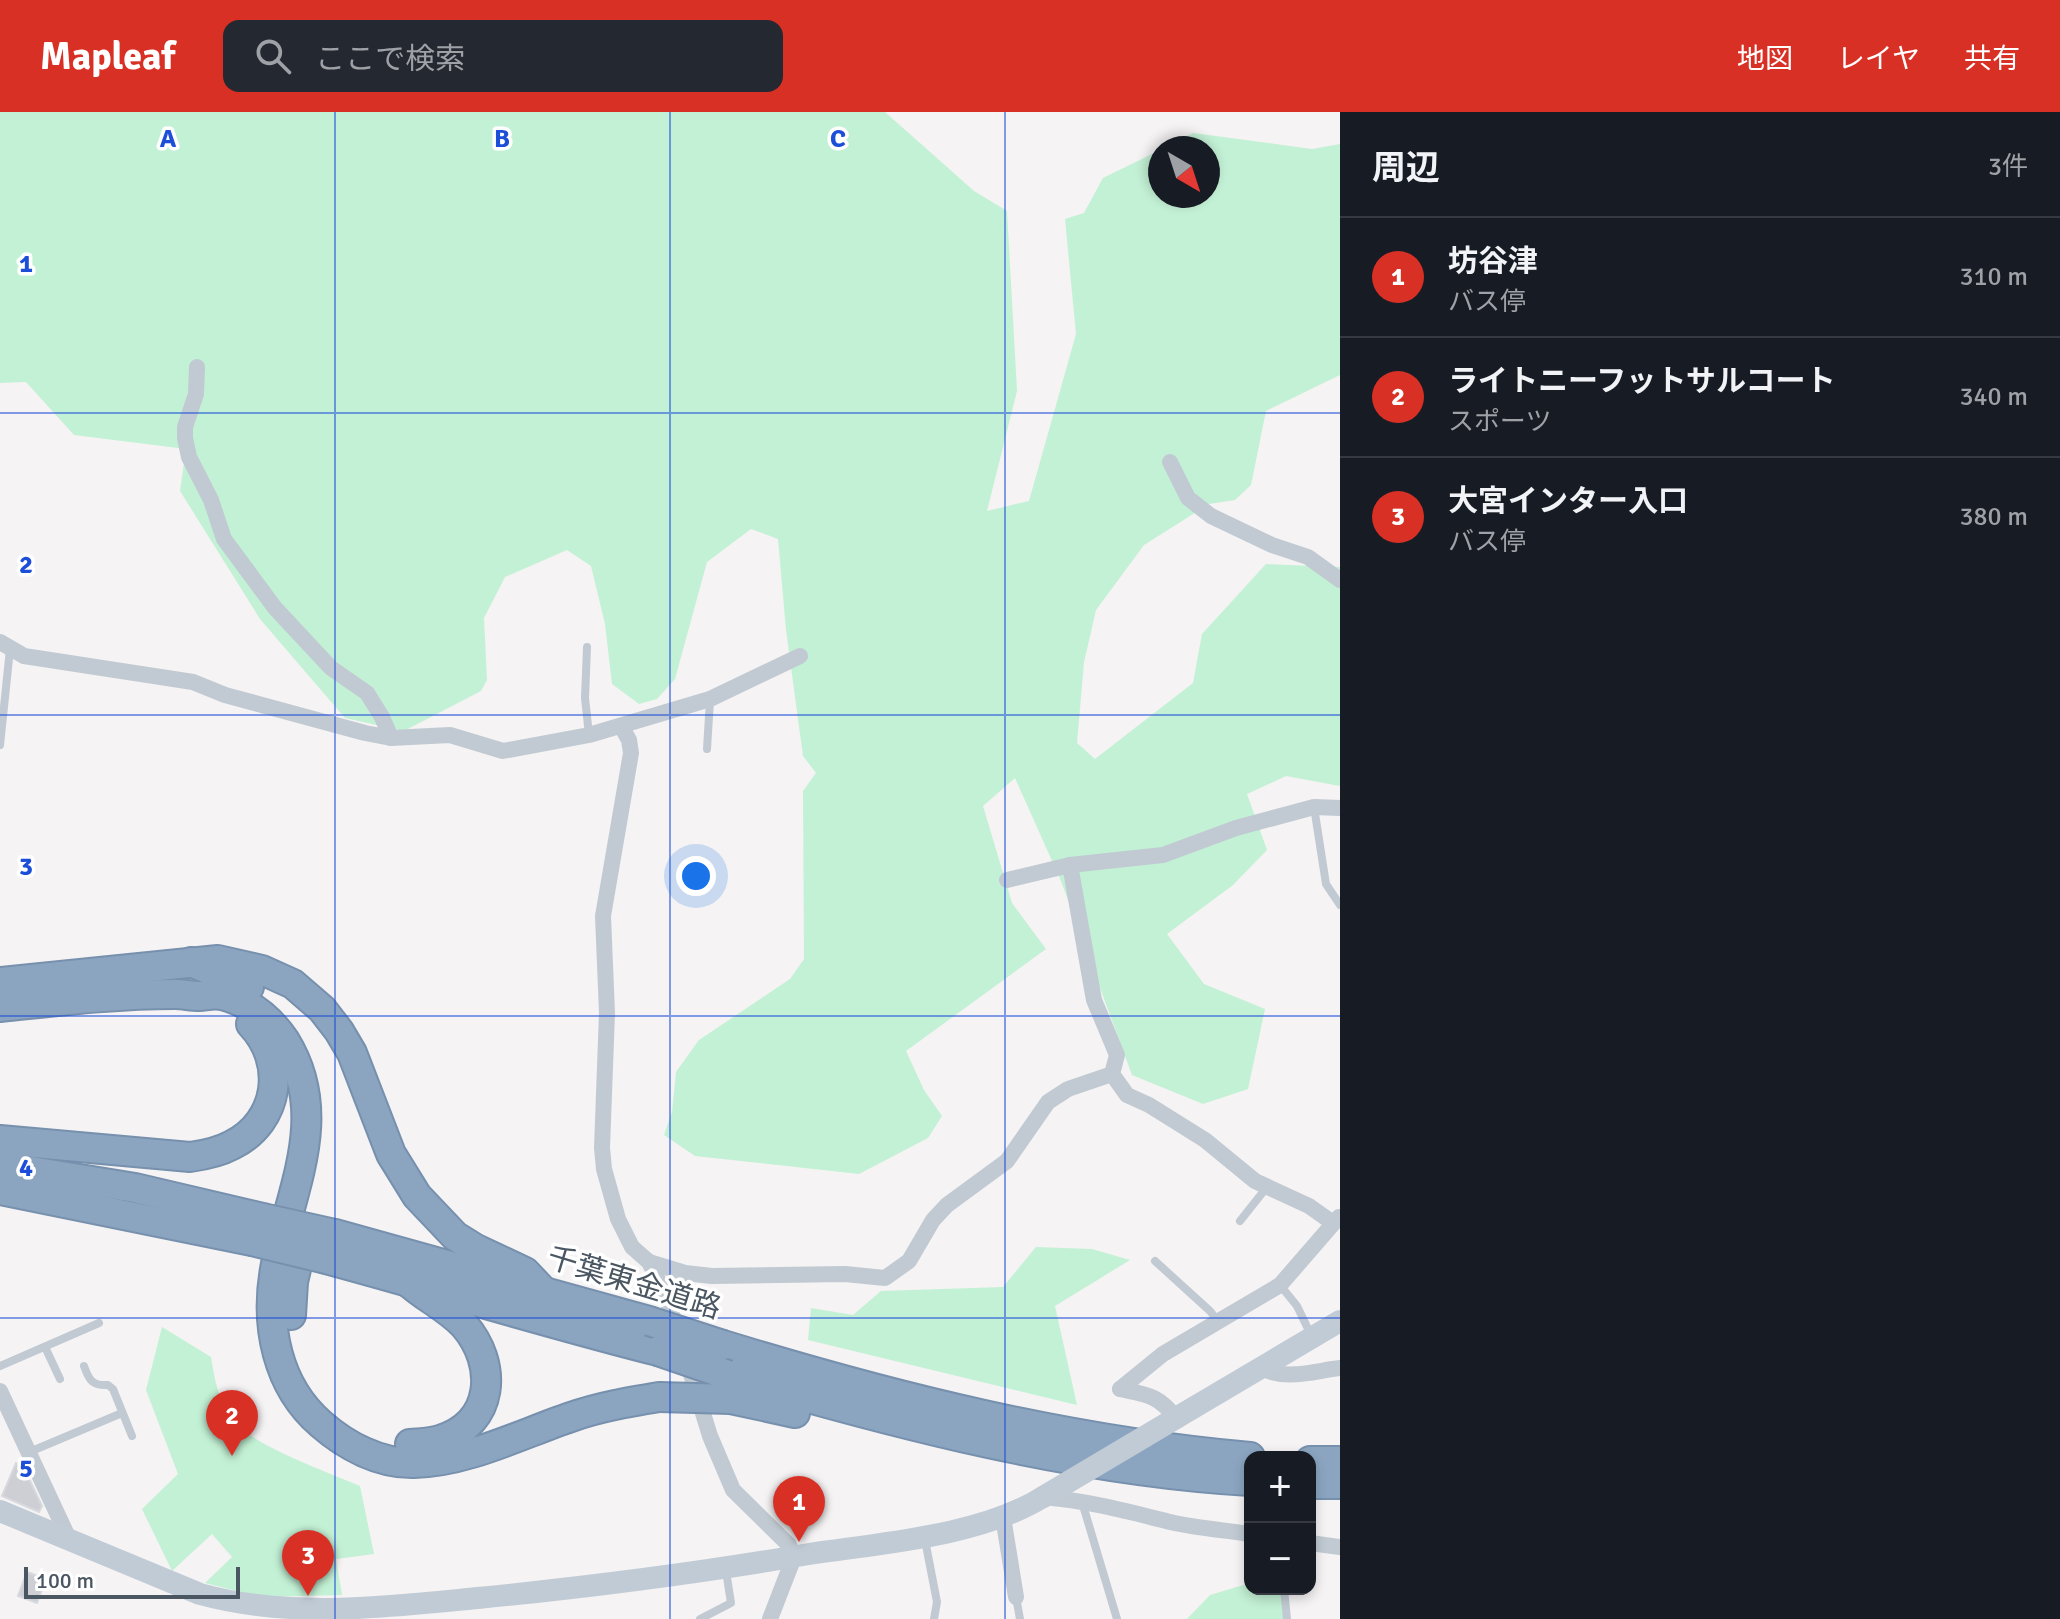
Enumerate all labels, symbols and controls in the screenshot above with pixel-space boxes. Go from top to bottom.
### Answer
search box [223,20,783,92]
text: Mapleaf [40,33,175,80]
icon: search [251,34,295,78]
text: ここで検索 [315,41,465,78]
text: 地図 [1737,42,1793,76]
text: レイヤ [1837,42,1920,76]
text: 共有 [1964,42,2020,76]
text: A [160,123,177,155]
text: B [494,123,510,155]
text: C [830,123,846,155]
north arrow [1148,136,1220,208]
text: 周辺 [1372,147,1440,189]
text: 3件 [1988,151,2028,183]
text: 坊谷津 [1448,243,1538,280]
text: 1 [19,248,33,280]
text: 1 [1391,261,1405,293]
text: 310 m [1959,261,2028,293]
text: バス停 [1448,286,1526,318]
text: ライトニーフットサルコート [1448,363,1836,400]
text: 2 [1391,381,1405,413]
text: 340 m [1959,381,2028,413]
text: スポーツ [1448,406,1551,438]
text: 大宮インター入口 [1448,483,1688,520]
text: 3 [1391,501,1405,533]
text: 380 m [1959,501,2028,533]
text: バス停 [1448,526,1526,558]
text: 2 [19,549,33,581]
text: 3 [19,851,33,883]
your location [676,856,716,896]
text: 4 [19,1152,33,1184]
street label: 千葉東金道路 [543,1239,725,1327]
pin: 2 [206,1390,258,1456]
map controls [1244,1451,1316,1595]
button: + [1244,1451,1316,1523]
text: 5 [19,1453,33,1485]
pin: 1 [773,1476,825,1542]
button: − [1244,1523,1316,1595]
pin: 3 [282,1530,334,1596]
scale bar [24,1563,240,1599]
text: 100 m [36,1567,94,1594]

